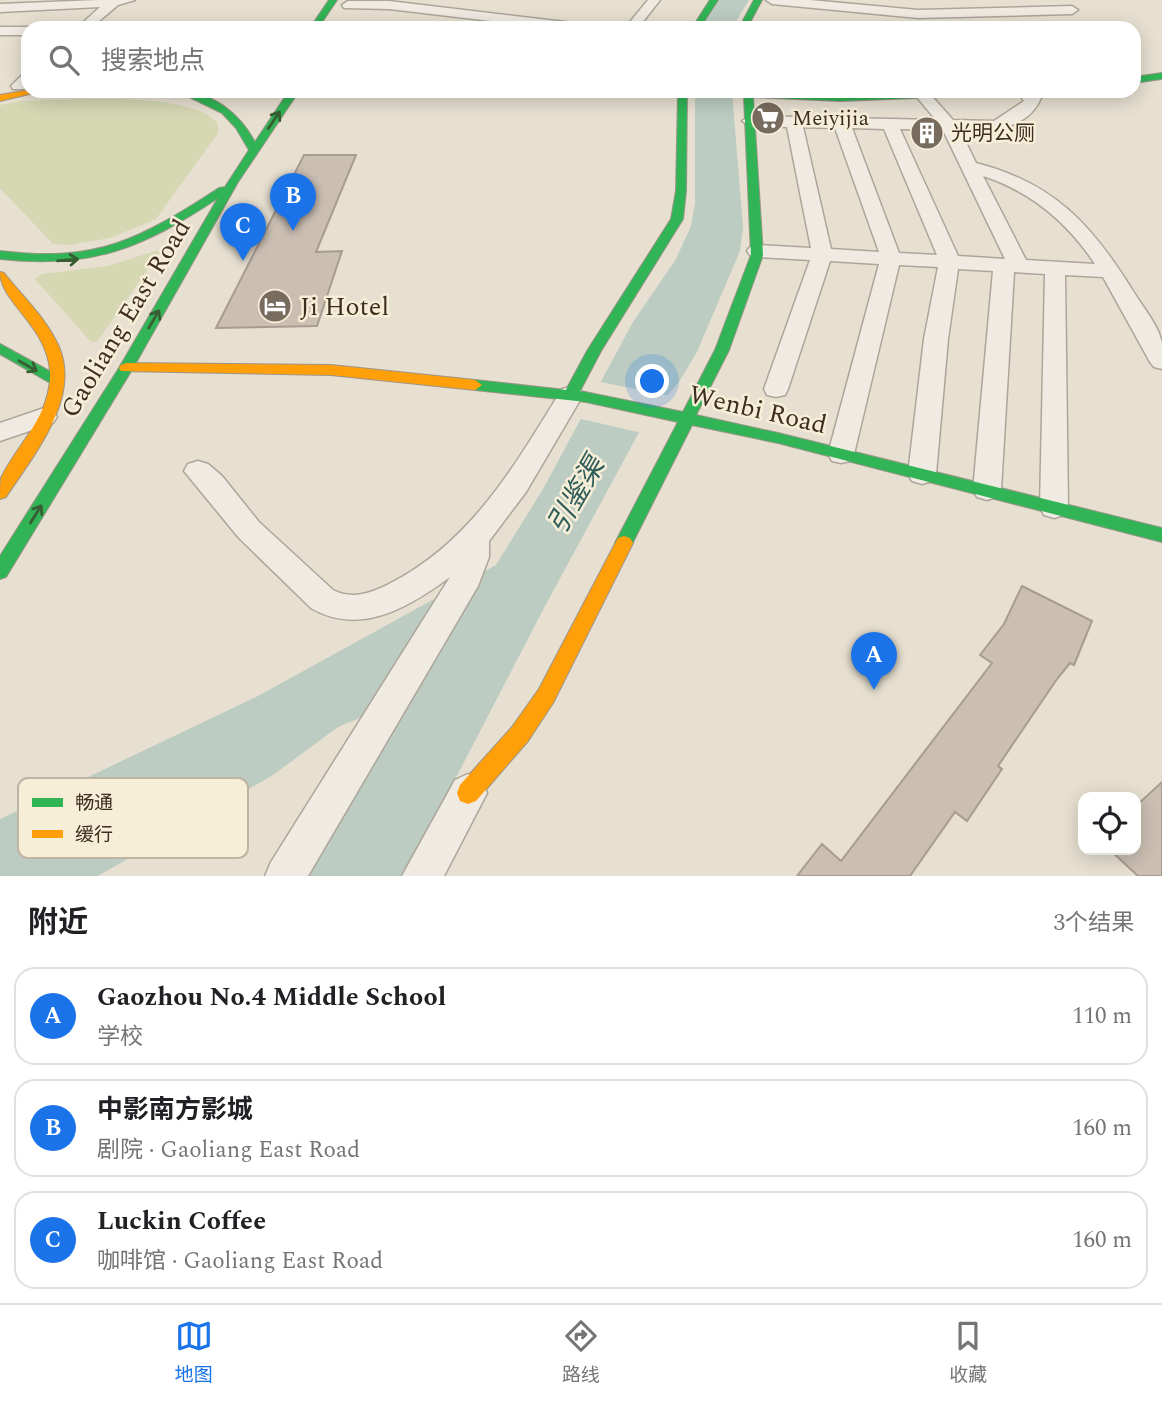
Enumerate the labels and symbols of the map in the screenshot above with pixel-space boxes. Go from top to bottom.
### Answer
supermarket icon: Meiyijia [749,99,787,137]
place label: Meiyijia [792,103,870,135]
one-way arrow [267,111,281,130]
building icon: 光明公厕 [908,114,946,152]
place label: 光明公厕 [951,118,1035,150]
pin: B [270,173,316,231]
pin: C [220,203,266,261]
street label: Gaoliang East Road [51,211,201,426]
one-way arrow [56,253,78,266]
hotel icon: Ji Hotel [256,287,294,325]
place label: Ji Hotel [300,287,389,327]
one-way arrow [147,310,161,330]
one-way arrow [17,359,37,373]
your location [635,364,669,398]
street label: Wenbi Road [685,375,831,445]
water label: 引鉴渠 [537,445,618,543]
one-way arrow [29,504,43,524]
pin: A [851,632,897,690]
legend [18,778,248,858]
text: 畅通 [75,789,113,818]
text: 缓行 [75,821,113,850]

